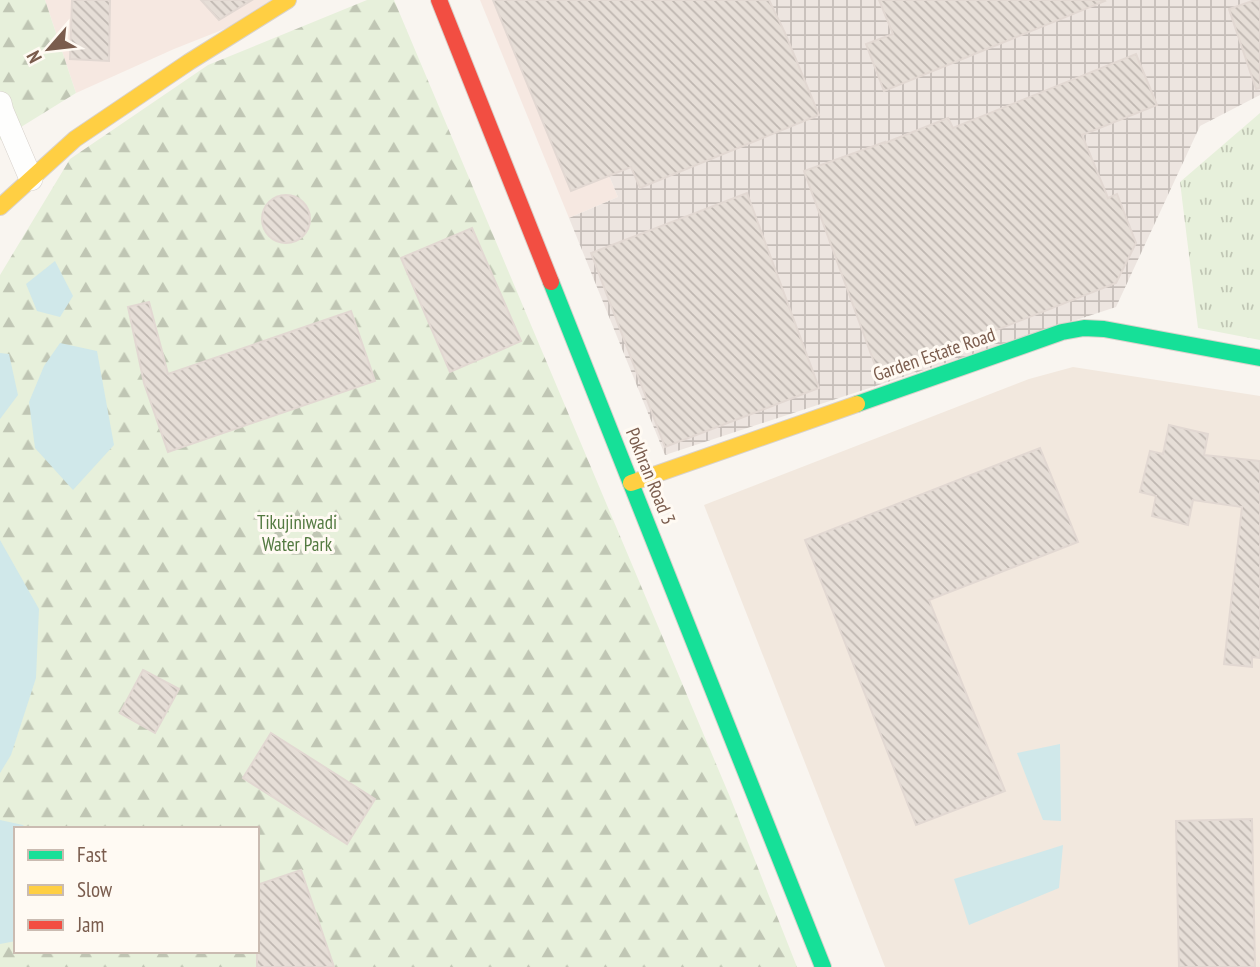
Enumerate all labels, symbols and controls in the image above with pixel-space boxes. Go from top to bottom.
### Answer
north arrow [14,14,84,84]
text: N [21,47,47,67]
street label: Garden Estate Road [870,322,998,386]
street label: Pokhran Road 3 [621,424,681,528]
park label: Tikujiniwadi Water Park [257,510,337,556]
legend [14,827,259,953]
text: Fast [77,841,107,868]
text: Slow [77,876,113,903]
text: Jam [76,911,104,938]

